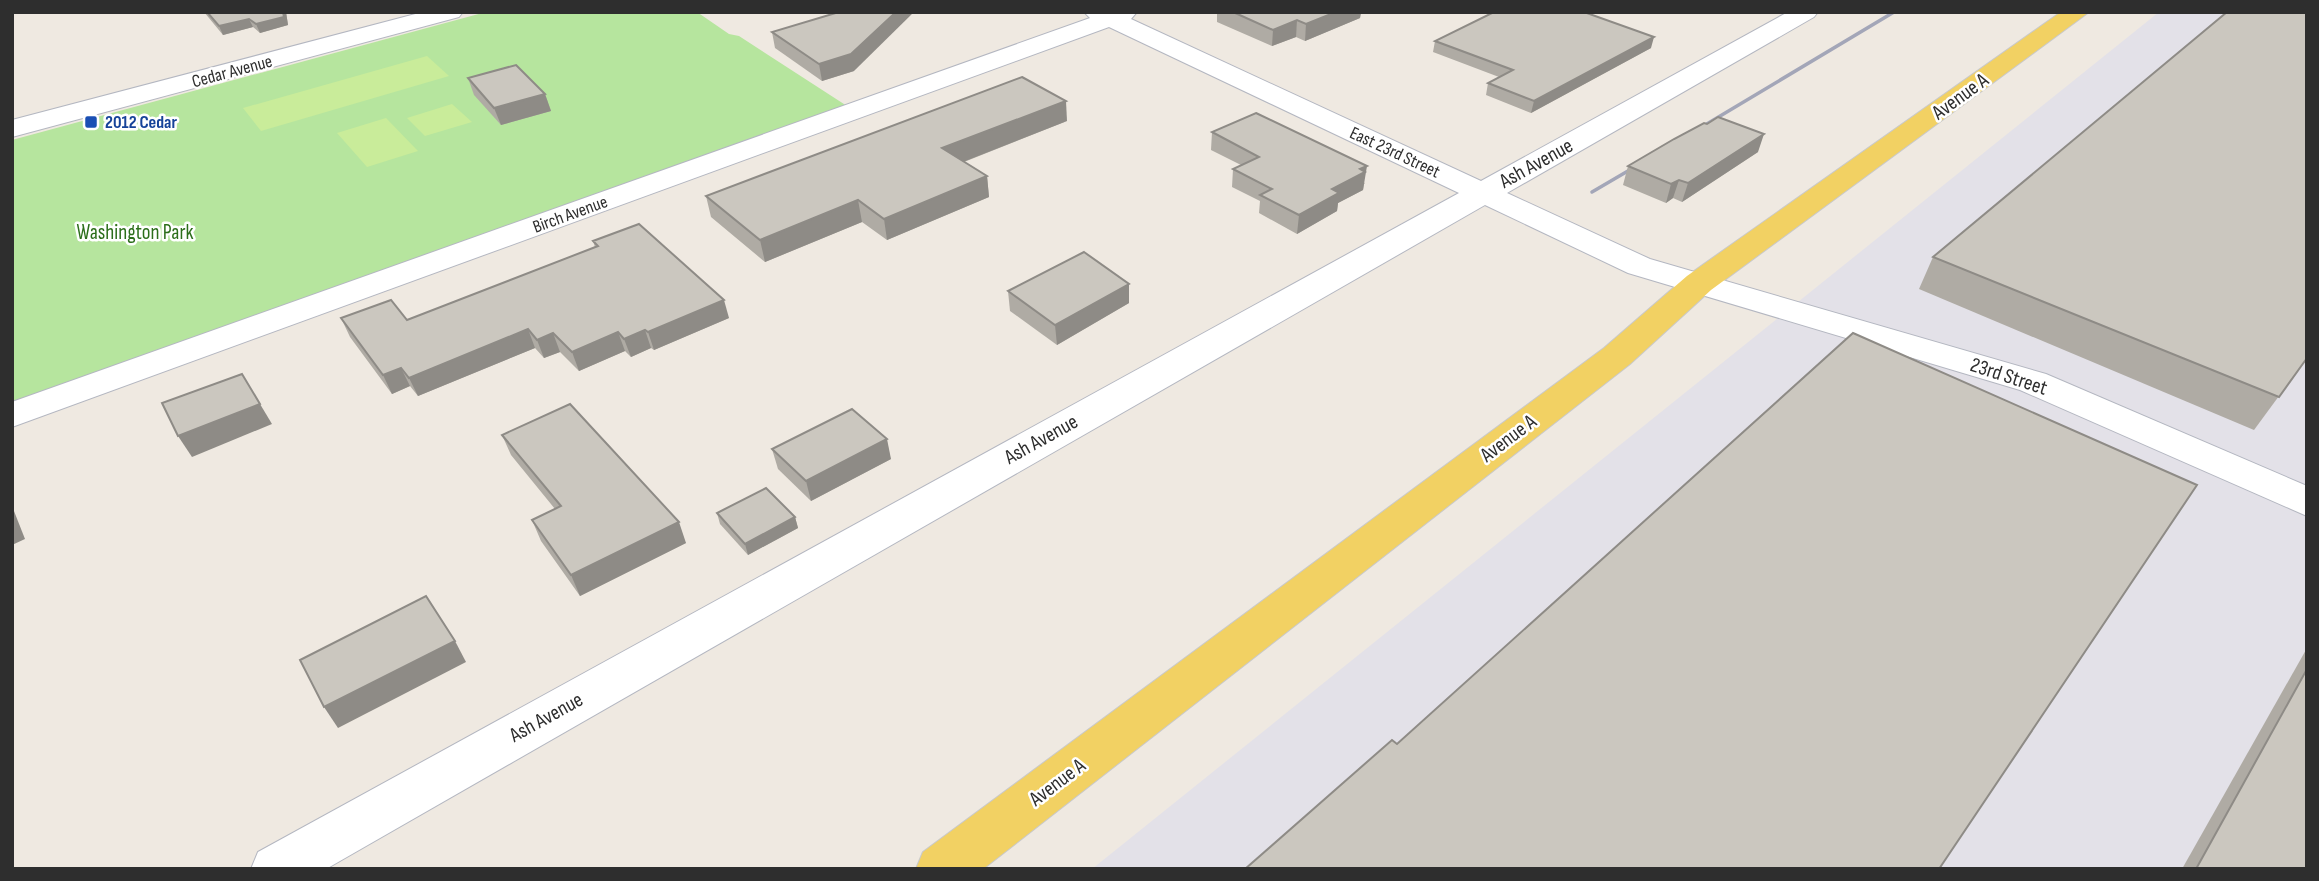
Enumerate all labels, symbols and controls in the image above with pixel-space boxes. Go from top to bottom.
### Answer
street label: Cedar Avenue [190,51,275,92]
street label: Avenue A [1926,67,1994,126]
place label: 2012 Cedar [105,112,177,133]
marker: 2012 Cedar [83,114,99,130]
street label: East 23rd Street [1346,122,1444,183]
street label: Ash Avenue [1494,133,1577,194]
street label: Birch Avenue [530,191,610,238]
park label: Washington Park [77,220,193,245]
street label: 23rd Street [1967,352,2051,401]
street label: Ash Avenue [999,409,1082,470]
street label: Avenue A [1475,409,1542,468]
street label: Ash Avenue [504,687,587,748]
street label: Avenue A [1024,753,1091,812]

